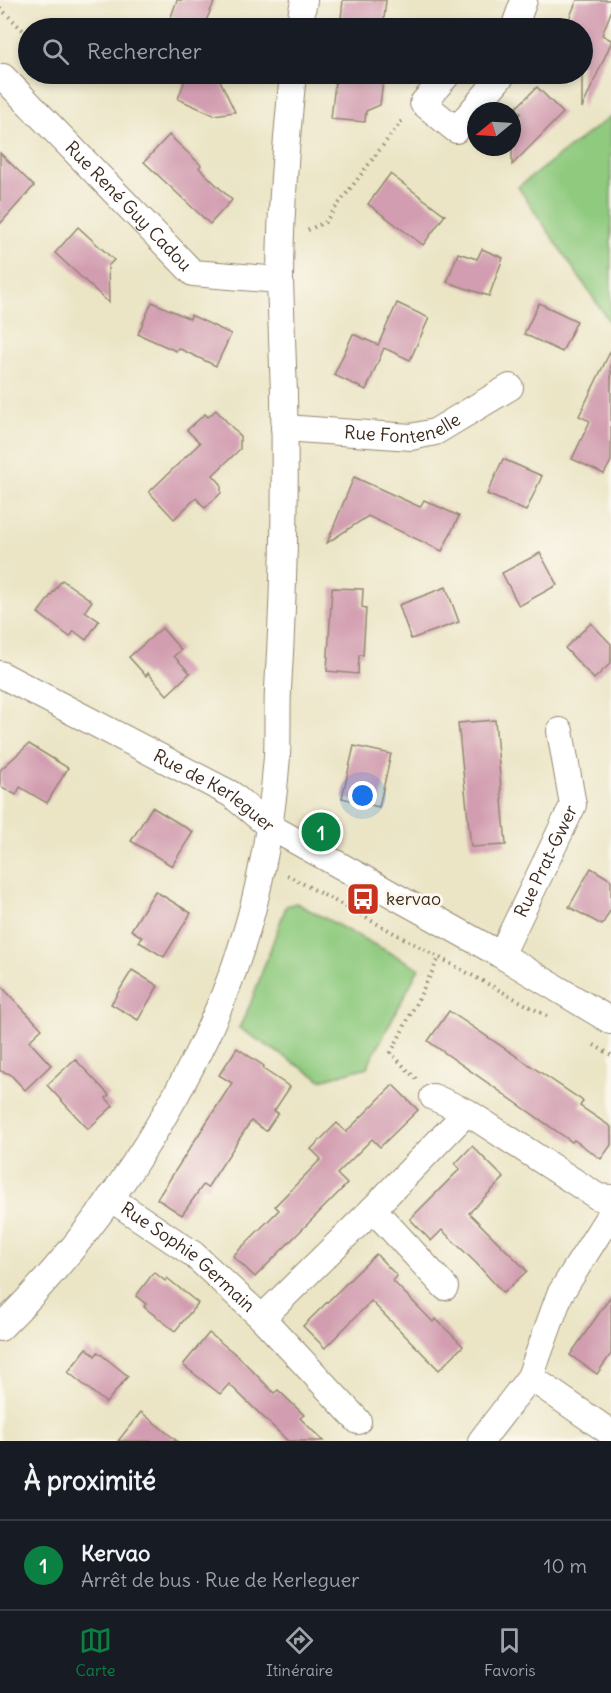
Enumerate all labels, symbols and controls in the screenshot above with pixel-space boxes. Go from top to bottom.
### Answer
search box [18,18,593,84]
icon: search [39,35,72,68]
text: Rechercher [87,37,202,65]
north arrow [467,102,521,156]
street label: Rue René Guy Cadou [60,136,197,276]
street label: Rue Fontenelle [344,407,464,448]
street label: Rue de Kerleguer [150,744,280,837]
your location [348,781,377,810]
street label: Rue Prat-Gwer [509,801,583,921]
pin: 1 [302,810,340,854]
bus stop icon: kervao [345,881,381,917]
place label: kervao [386,887,441,910]
street label: Rue Sophie Germain [117,1197,260,1317]
text: À proximité [24,1464,156,1497]
text: Kervao [81,1539,150,1567]
text: 1 [40,1553,47,1578]
text: 10 m [544,1553,587,1578]
text: Arrêt de bus · Rue de Kerleguer [81,1567,359,1592]
tab: Carte [75,1624,115,1680]
tab: Itinéraire [266,1624,333,1680]
tab: Favoris [484,1624,536,1680]

